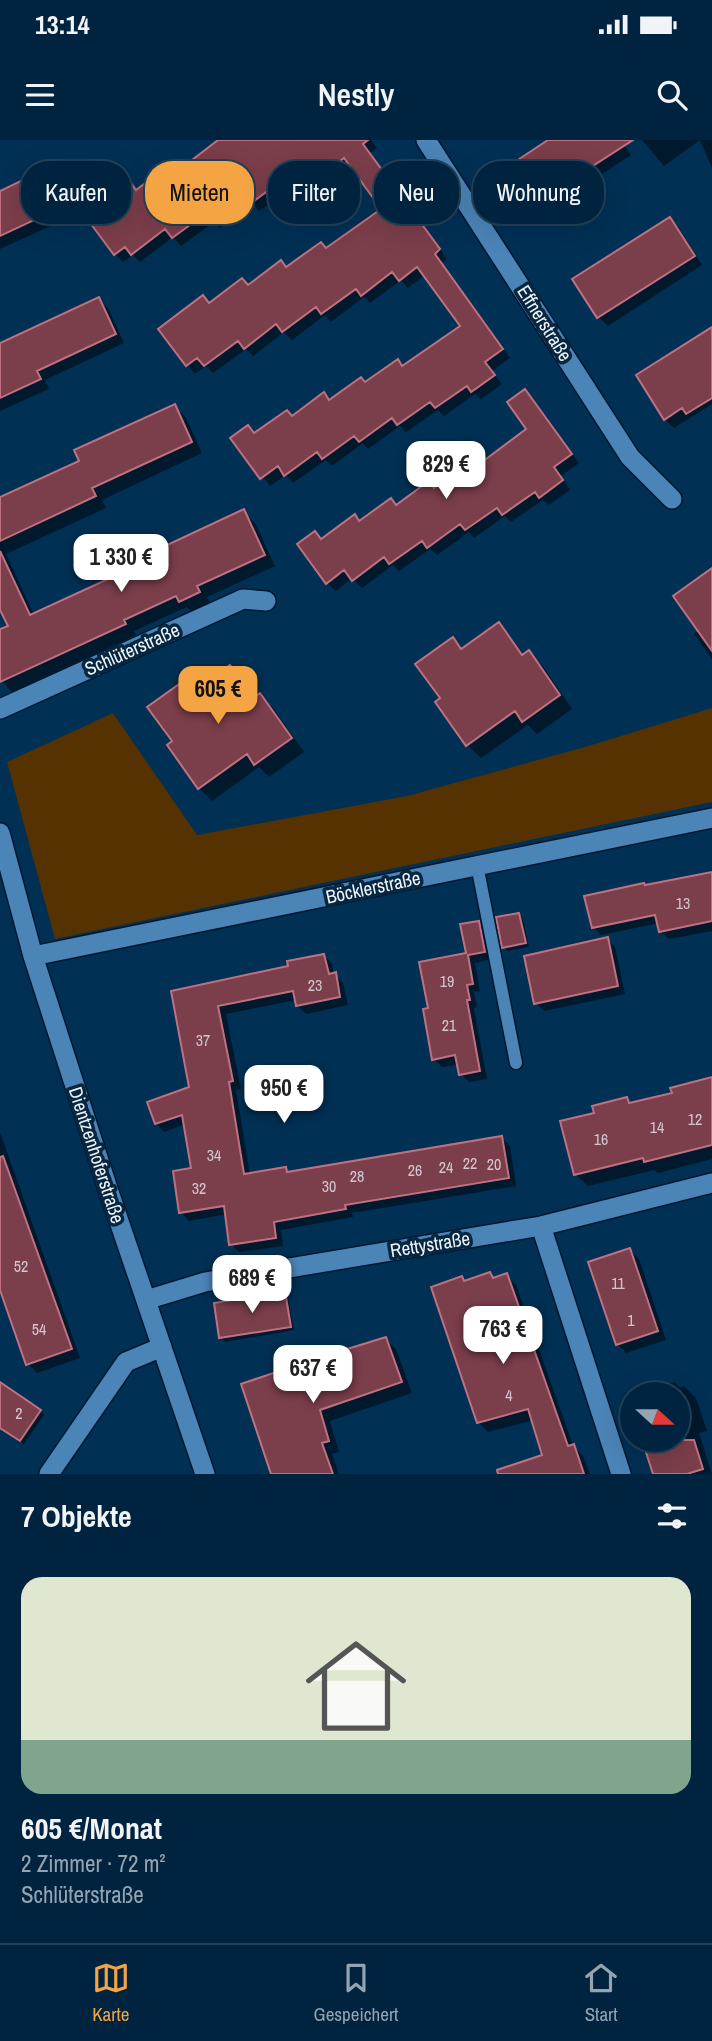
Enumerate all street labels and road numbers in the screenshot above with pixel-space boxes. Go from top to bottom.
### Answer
street label: Effnerstraße [511,280,579,366]
street label: Schlüterstraße [80,617,184,681]
street label: Böcklerstraße [323,864,423,910]
street label: Dientzenhoferstraße [63,1083,131,1227]
street label: Rettystraße [388,1225,472,1263]

